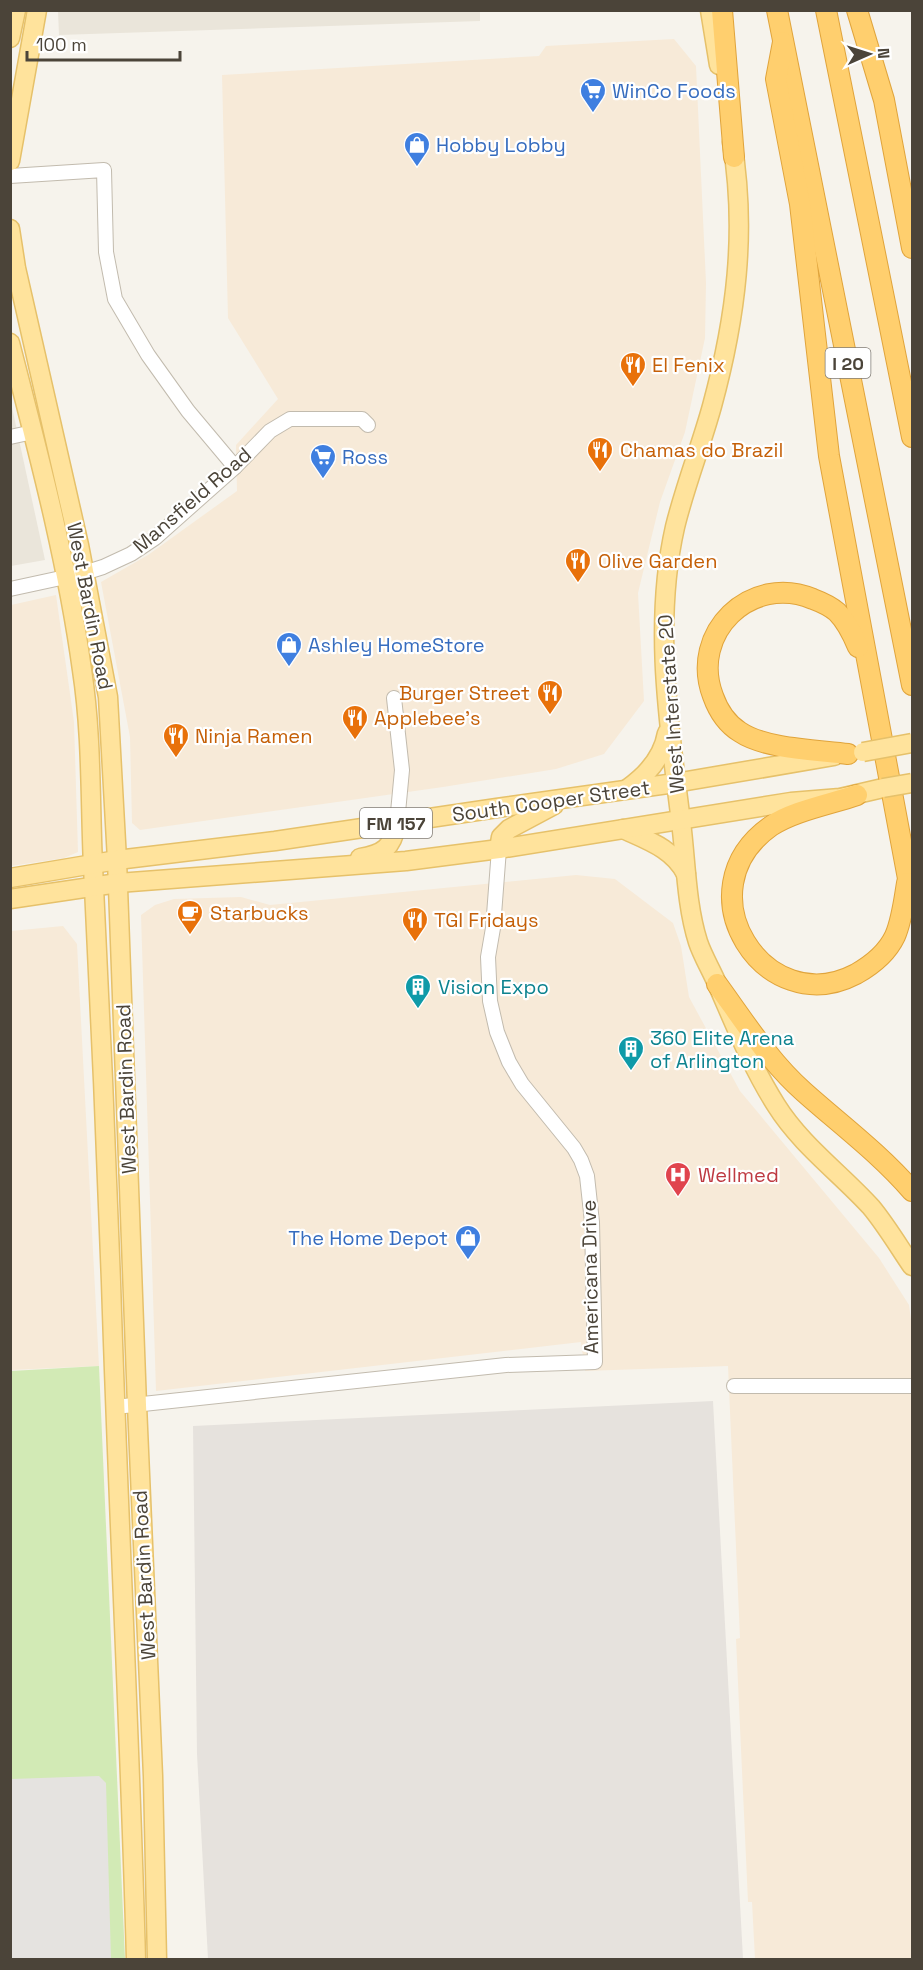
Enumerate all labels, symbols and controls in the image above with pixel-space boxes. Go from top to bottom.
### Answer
scale bar [27,24,180,62]
north arrow [839,24,899,84]
text: 100 m [36,33,87,56]
text: N [873,47,894,59]
supermarket icon: WinCo Foods [578,76,608,114]
place label: WinCo Foods [612,78,736,104]
shop icon: Hobby Lobby [402,130,432,168]
place label: Hobby Lobby [436,132,566,158]
road number: I 20 [826,348,870,378]
restaurant icon: El Fenix [618,350,648,388]
place label: El Fenix [652,352,725,378]
restaurant icon: Chamas do Brazil [585,435,615,473]
place label: Chamas do Brazil [620,437,783,463]
street label: Mansfield Road [127,441,257,559]
supermarket icon: Ross [308,442,338,480]
place label: Ross [342,444,388,470]
street label: West Bardin Road [61,520,119,692]
restaurant icon: Olive Garden [563,546,593,584]
place label: Olive Garden [598,548,717,574]
street label: West Interstate 20 [652,613,690,795]
shop icon: Ashley HomeStore [274,630,304,668]
place label: Ashley HomeStore [308,632,485,658]
restaurant icon: Burger Street [535,678,565,716]
place label: Burger Street [399,680,530,706]
restaurant icon: Applebee's [340,703,370,741]
place label: Applebee's [374,705,481,731]
restaurant icon: Ninja Ramen [161,721,191,759]
place label: Ninja Ramen [195,723,312,749]
street label: South Cooper Street [450,774,652,828]
road number: FM 157 [360,808,432,838]
cafe icon: Starbucks [175,898,205,936]
place label: Starbucks [210,900,309,926]
restaurant icon: TGI Fridays [400,905,430,943]
place label: TGI Fridays [434,907,539,933]
building icon: Vision Expo [403,972,433,1010]
place label: Vision Expo [438,974,549,1000]
street label: West Bardin Road [110,1004,142,1174]
place label: 360 Elite Arena of Arlington [650,1025,794,1074]
building icon: 360 Elite Arena of Arlington [616,1034,646,1072]
hospital icon: Wellmed [663,1160,693,1198]
place label: Wellmed [698,1162,779,1188]
street label: Americana Drive [576,1200,604,1354]
shop icon: The Home Depot [453,1223,483,1261]
place label: The Home Depot [288,1225,448,1251]
street label: West Bardin Road [127,1489,161,1661]

